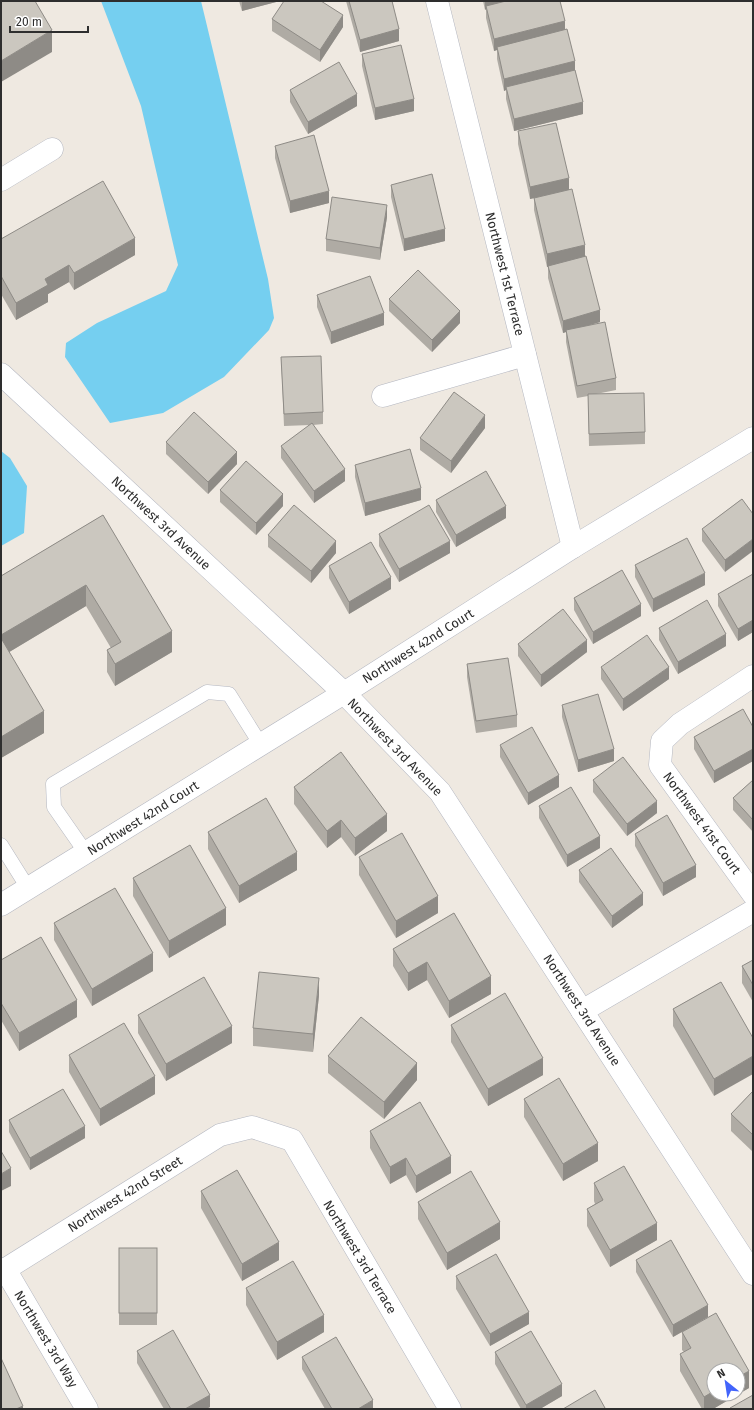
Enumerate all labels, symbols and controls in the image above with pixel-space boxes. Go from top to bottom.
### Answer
scale bar [10,8,88,34]
text: 20 m [16,15,42,29]
street label: Northwest 1st Terrace [482,211,528,337]
street label: Northwest 3rd Avenue [108,473,214,573]
street label: Northwest 42nd Court [360,606,477,686]
street label: Northwest 3rd Avenue [344,695,446,799]
street label: Northwest 41st Court [660,769,744,877]
street label: Northwest 42nd Court [85,778,202,858]
street label: Northwest 3rd Avenue [540,951,624,1069]
street label: Northwest 42nd Street [65,1153,185,1235]
street label: Northwest 3rd Terrace [320,1198,400,1316]
street label: Northwest 3rd Way [11,1288,81,1391]
north arrow [706,1362,746,1402]
text: N [715,1366,728,1381]

